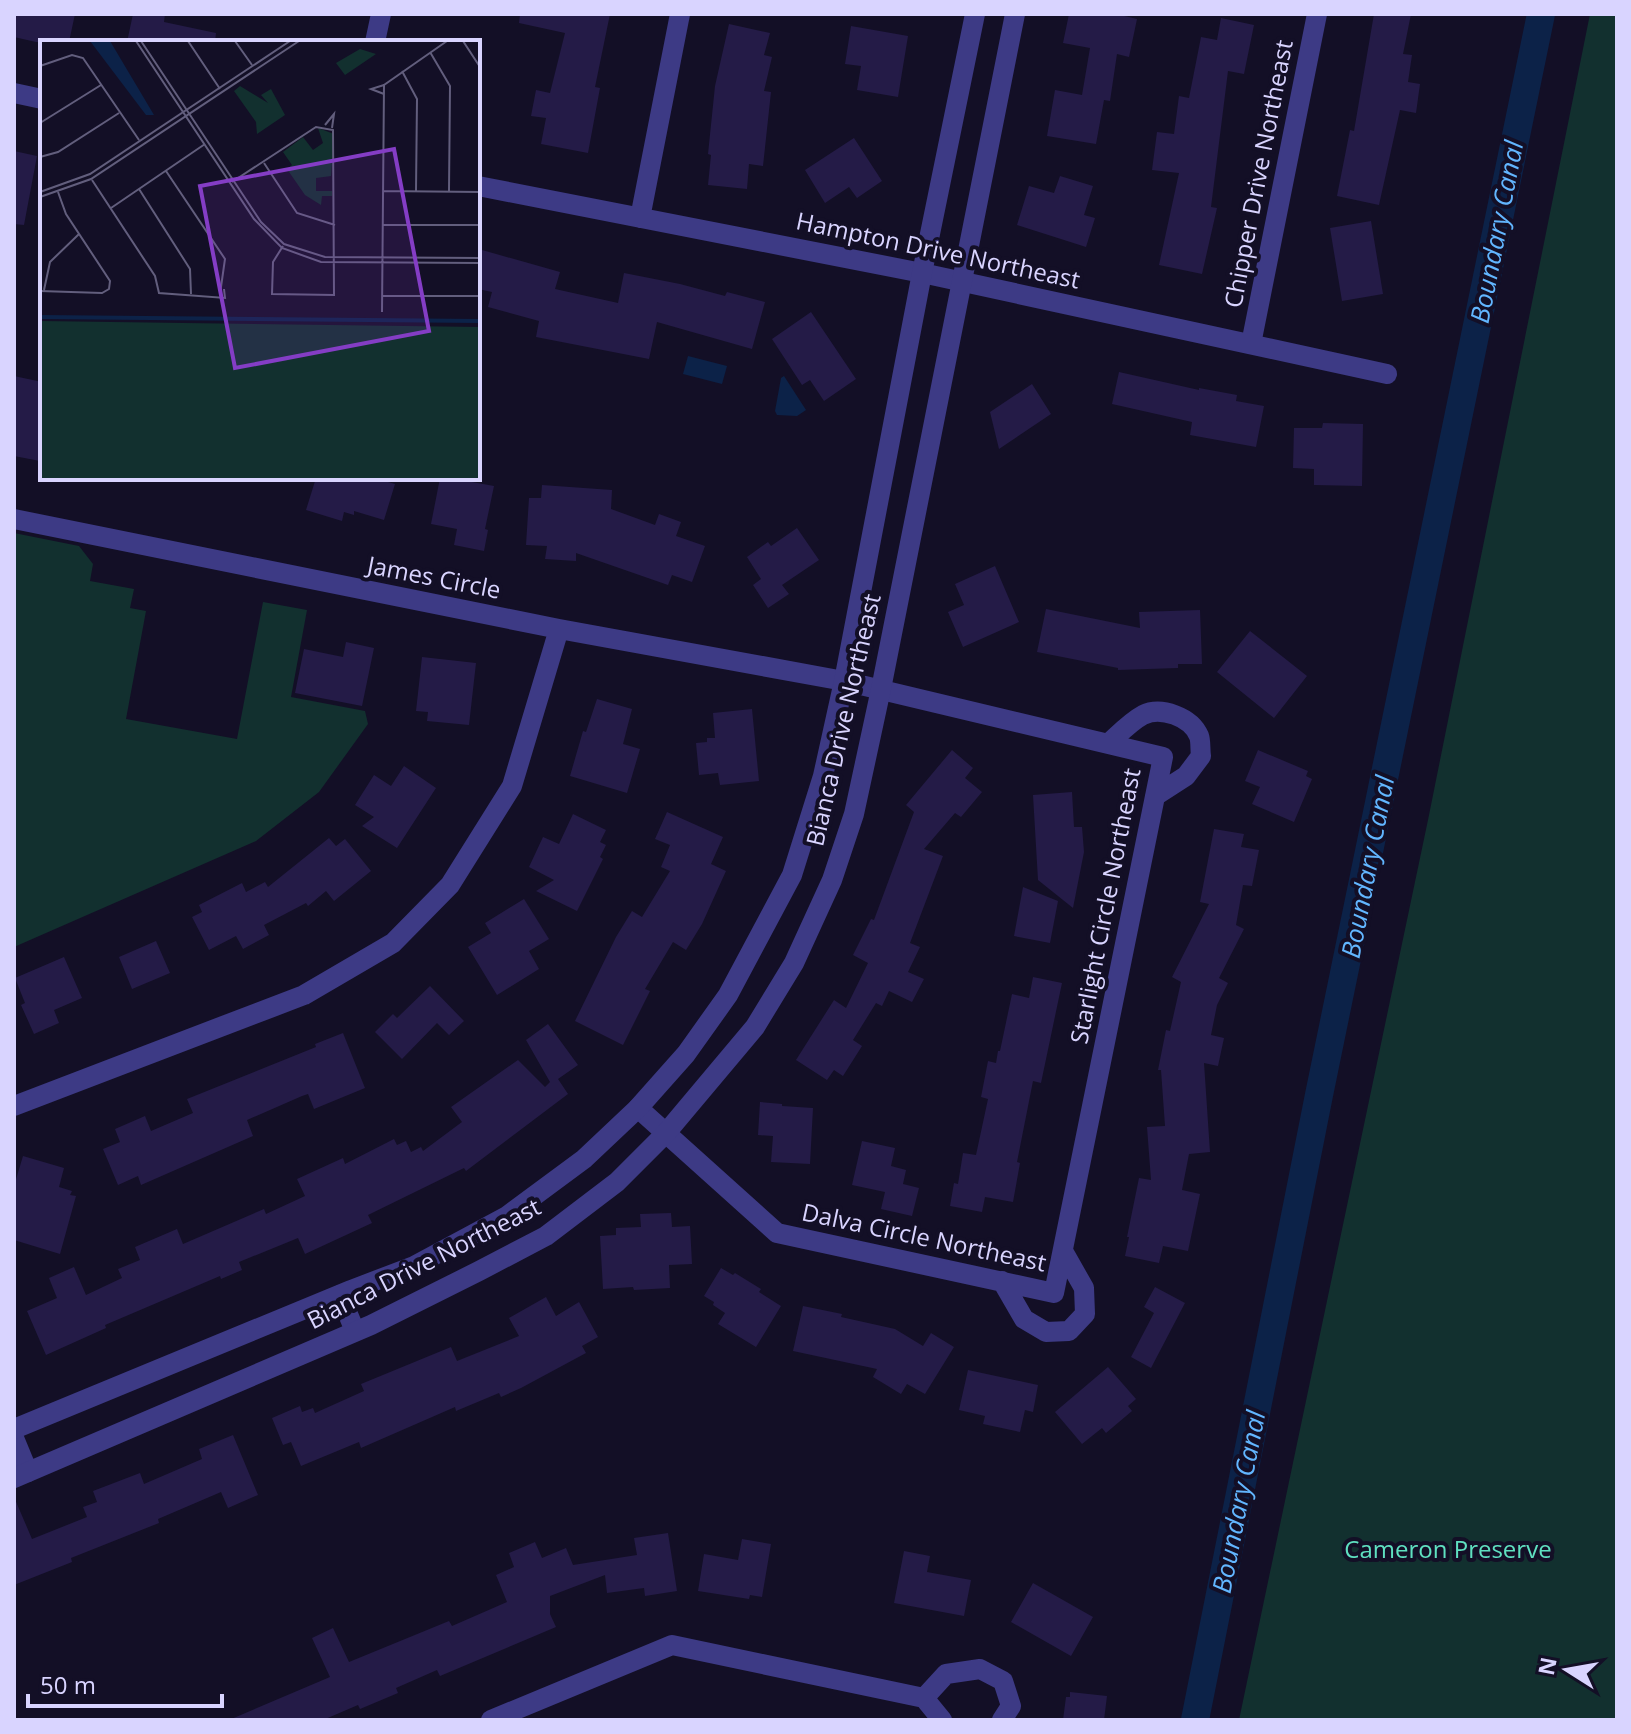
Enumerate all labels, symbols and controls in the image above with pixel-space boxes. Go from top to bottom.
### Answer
street label: Chipper Drive Northeast [1215,37,1300,310]
inset map [40,40,480,480]
water label: Boundary Canal [1461,136,1532,326]
street label: Hampton Drive Northeast [793,203,1083,296]
street label: James Circle [363,547,504,606]
street label: Bianca Drive Northeast [797,590,888,849]
street label: Starlight Circle Northeast [1062,765,1147,1046]
water label: Boundary Canal [1332,771,1403,961]
street label: Bianca Drive Northeast [301,1189,546,1336]
street label: Dalva Circle Northeast [799,1195,1050,1279]
water label: Boundary Canal [1203,1406,1274,1596]
park label: Cameron Preserve [1344,1532,1552,1565]
north arrow [1527,1630,1607,1710]
text: N [1530,1654,1563,1678]
scale bar [28,1658,222,1708]
text: 50 m [40,1668,96,1701]

